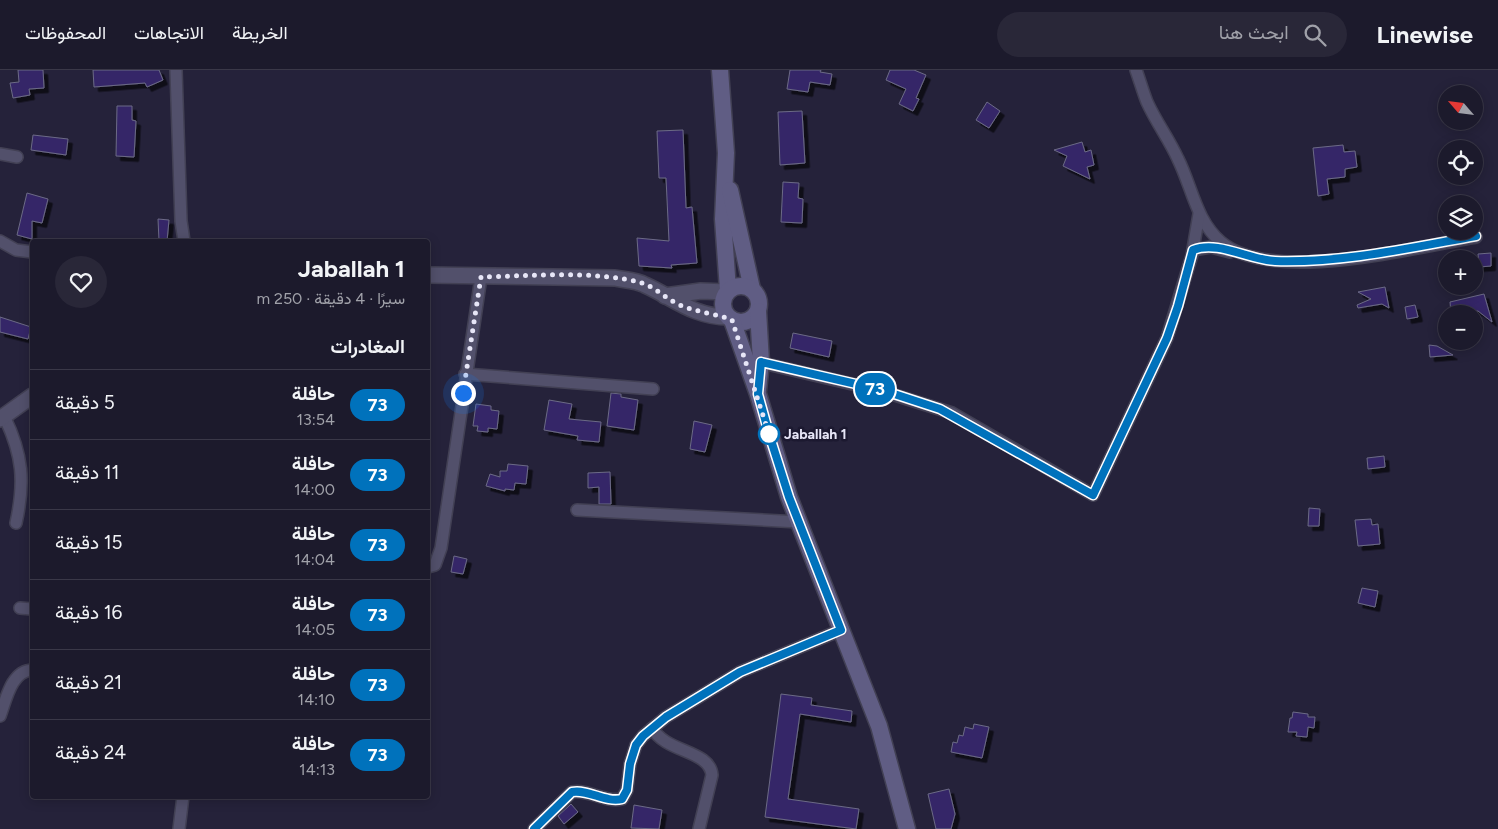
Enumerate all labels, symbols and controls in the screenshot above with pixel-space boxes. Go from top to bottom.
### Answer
search box [997,12,1347,57]
text: Linewise [1377,20,1473,49]
text: ابحث هنا [1219,21,1289,44]
icon: search [1301,21,1329,49]
text: المحفوظات [25,22,106,44]
text: الاتجاهات [134,22,204,44]
text: الخريطة [232,22,288,44]
north arrow [1438,85,1482,130]
map controls [1438,85,1483,350]
button: locate [1438,140,1483,185]
button: layers [1438,195,1483,240]
button: + [1438,250,1483,295]
text: Jaballah 1 [298,254,405,283]
button: heart [55,256,107,308]
text: سيرًا · 4 دقيقة · 250 m [256,289,405,308]
button: − [1438,305,1483,350]
text: المغادرات [330,335,405,358]
line badge: 73 [852,373,898,405]
text: 73 [865,378,885,400]
your location [451,381,476,406]
text: حافلة [292,382,335,405]
text: 5 دقيقة [55,391,115,414]
text: 73 [367,394,388,416]
text: 13:54 [297,410,335,429]
marker: Jaballah 1 [758,423,780,445]
place label: Jaballah 1 [784,426,847,443]
text: حافلة [292,452,335,475]
text: 11 دقيقة [55,461,119,484]
text: 73 [367,464,388,486]
text: 14:00 [294,480,335,499]
text: حافلة [292,522,335,545]
text: 15 دقيقة [55,531,122,554]
text: 73 [367,534,388,556]
text: 14:04 [294,550,335,569]
text: حافلة [292,592,335,615]
text: 16 دقيقة [55,601,122,624]
text: 73 [367,604,388,626]
text: 14:05 [295,620,335,639]
text: حافلة [292,662,335,685]
text: 21 دقيقة [55,671,122,694]
text: 73 [367,674,388,696]
text: 14:10 [298,690,335,709]
text: حافلة [292,732,335,755]
text: 24 دقيقة [55,741,126,764]
text: 73 [367,744,388,766]
text: 14:13 [299,760,335,779]

